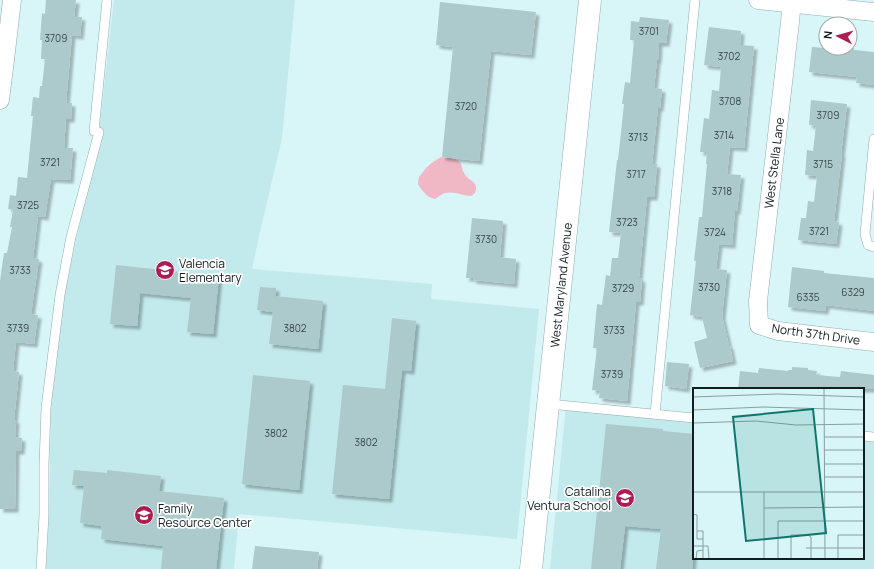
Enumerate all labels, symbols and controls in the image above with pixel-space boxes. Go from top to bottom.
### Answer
north arrow [818,16,858,56]
house number: 3701 [639,24,659,38]
text: N [820,30,835,40]
house number: 3709 [45,31,67,45]
house number: 3702 [718,49,740,63]
house number: 3708 [719,94,741,108]
house number: 3720 [455,99,477,113]
house number: 3709 [817,108,839,122]
street label: West Stella Lane [760,117,788,209]
house number: 3714 [714,128,734,142]
house number: 3713 [628,130,648,144]
house number: 3721 [40,155,60,169]
house number: 3715 [813,157,833,171]
house number: 3717 [626,167,646,181]
house number: 3718 [712,184,732,198]
house number: 3725 [17,198,39,212]
house number: 3723 [616,215,638,229]
street label: West Maryland Avenue [546,222,576,348]
house number: 3721 [809,224,829,238]
house number: 3724 [704,225,726,239]
house number: 3730 [475,232,497,246]
place label: Valencia Elementary [179,255,242,286]
school or university icon: Valencia Elementary [154,259,176,281]
house number: 3733 [9,263,31,277]
house number: 3730 [698,280,720,294]
house number: 3729 [612,281,634,295]
house number: 6329 [841,285,865,299]
house number: 6335 [796,290,820,304]
street label: North 37th Drive [771,319,861,349]
house number: 3739 [7,321,29,335]
house number: 3802 [283,321,307,335]
house number: 3733 [603,323,625,337]
house number: 3739 [601,367,623,381]
inset map [693,388,864,559]
house number: 3802 [264,426,288,440]
house number: 3802 [354,435,378,449]
place label: Catalina Ventura School [527,483,611,514]
school or university icon: Catalina Ventura School [614,487,636,509]
place label: Family Resource Center [158,500,252,531]
school or university icon: Family Resource Center [133,504,155,526]

